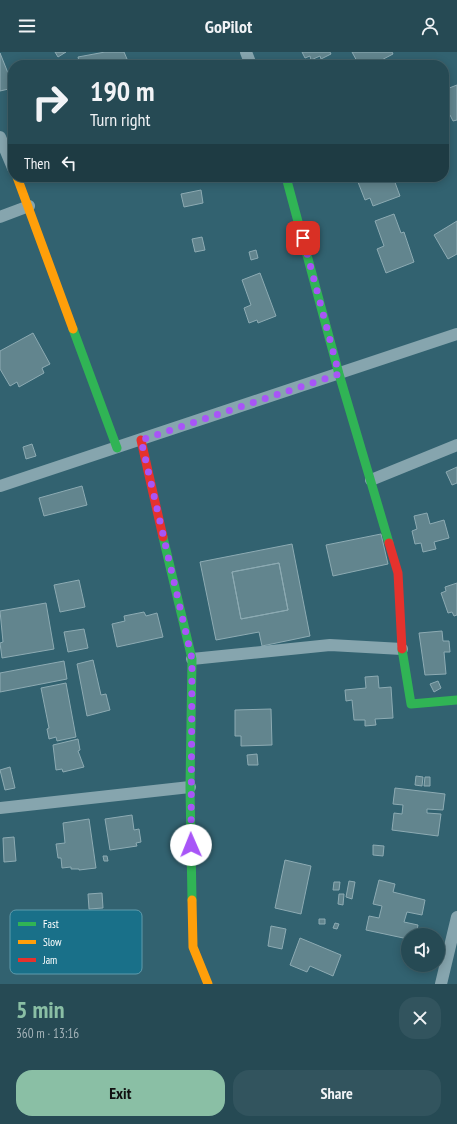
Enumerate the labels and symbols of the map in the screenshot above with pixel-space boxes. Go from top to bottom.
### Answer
pin [286,221,320,255]
position arrow [170,824,212,866]
legend [10,910,142,974]
text: Fast [43,917,59,931]
text: Slow [43,935,62,949]
text: Jam [42,953,57,967]

